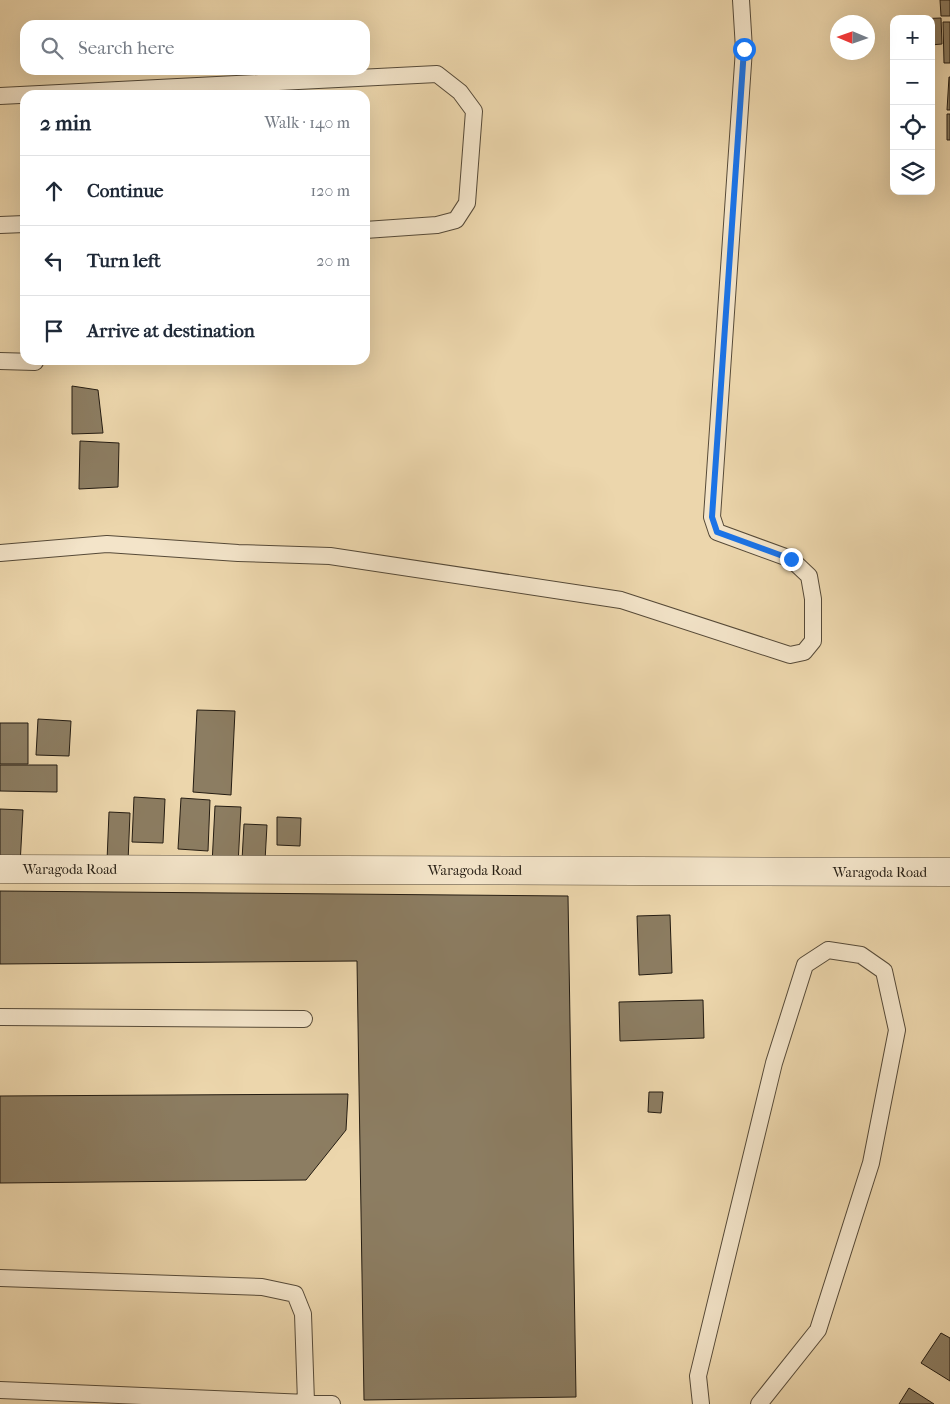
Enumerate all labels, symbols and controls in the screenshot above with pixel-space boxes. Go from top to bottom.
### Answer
north arrow [830,15,875,60]
map controls [890,15,935,195]
button: + [890,15,935,60]
search box [20,20,370,75]
icon: search [38,34,66,62]
text: Search here [78,37,174,59]
route start [733,38,756,61]
button: − [890,60,935,105]
button: locate [890,105,935,150]
text: 2 min [40,111,91,135]
text: Walk · 140 m [265,113,350,132]
button: layers [890,150,935,195]
icon: ahead [40,177,68,205]
text: Continue [87,180,163,202]
text: 120 m [311,181,350,200]
icon: left [40,247,68,275]
text: Turn left [87,250,161,272]
text: 20 m [316,251,350,270]
icon: arrive [40,317,68,345]
text: Arrive at destination [87,320,255,342]
route end [780,548,803,571]
street label: Waragoda Road [22,861,118,878]
street label: Waragoda Road [427,862,523,879]
street label: Waragoda Road [832,864,928,881]

